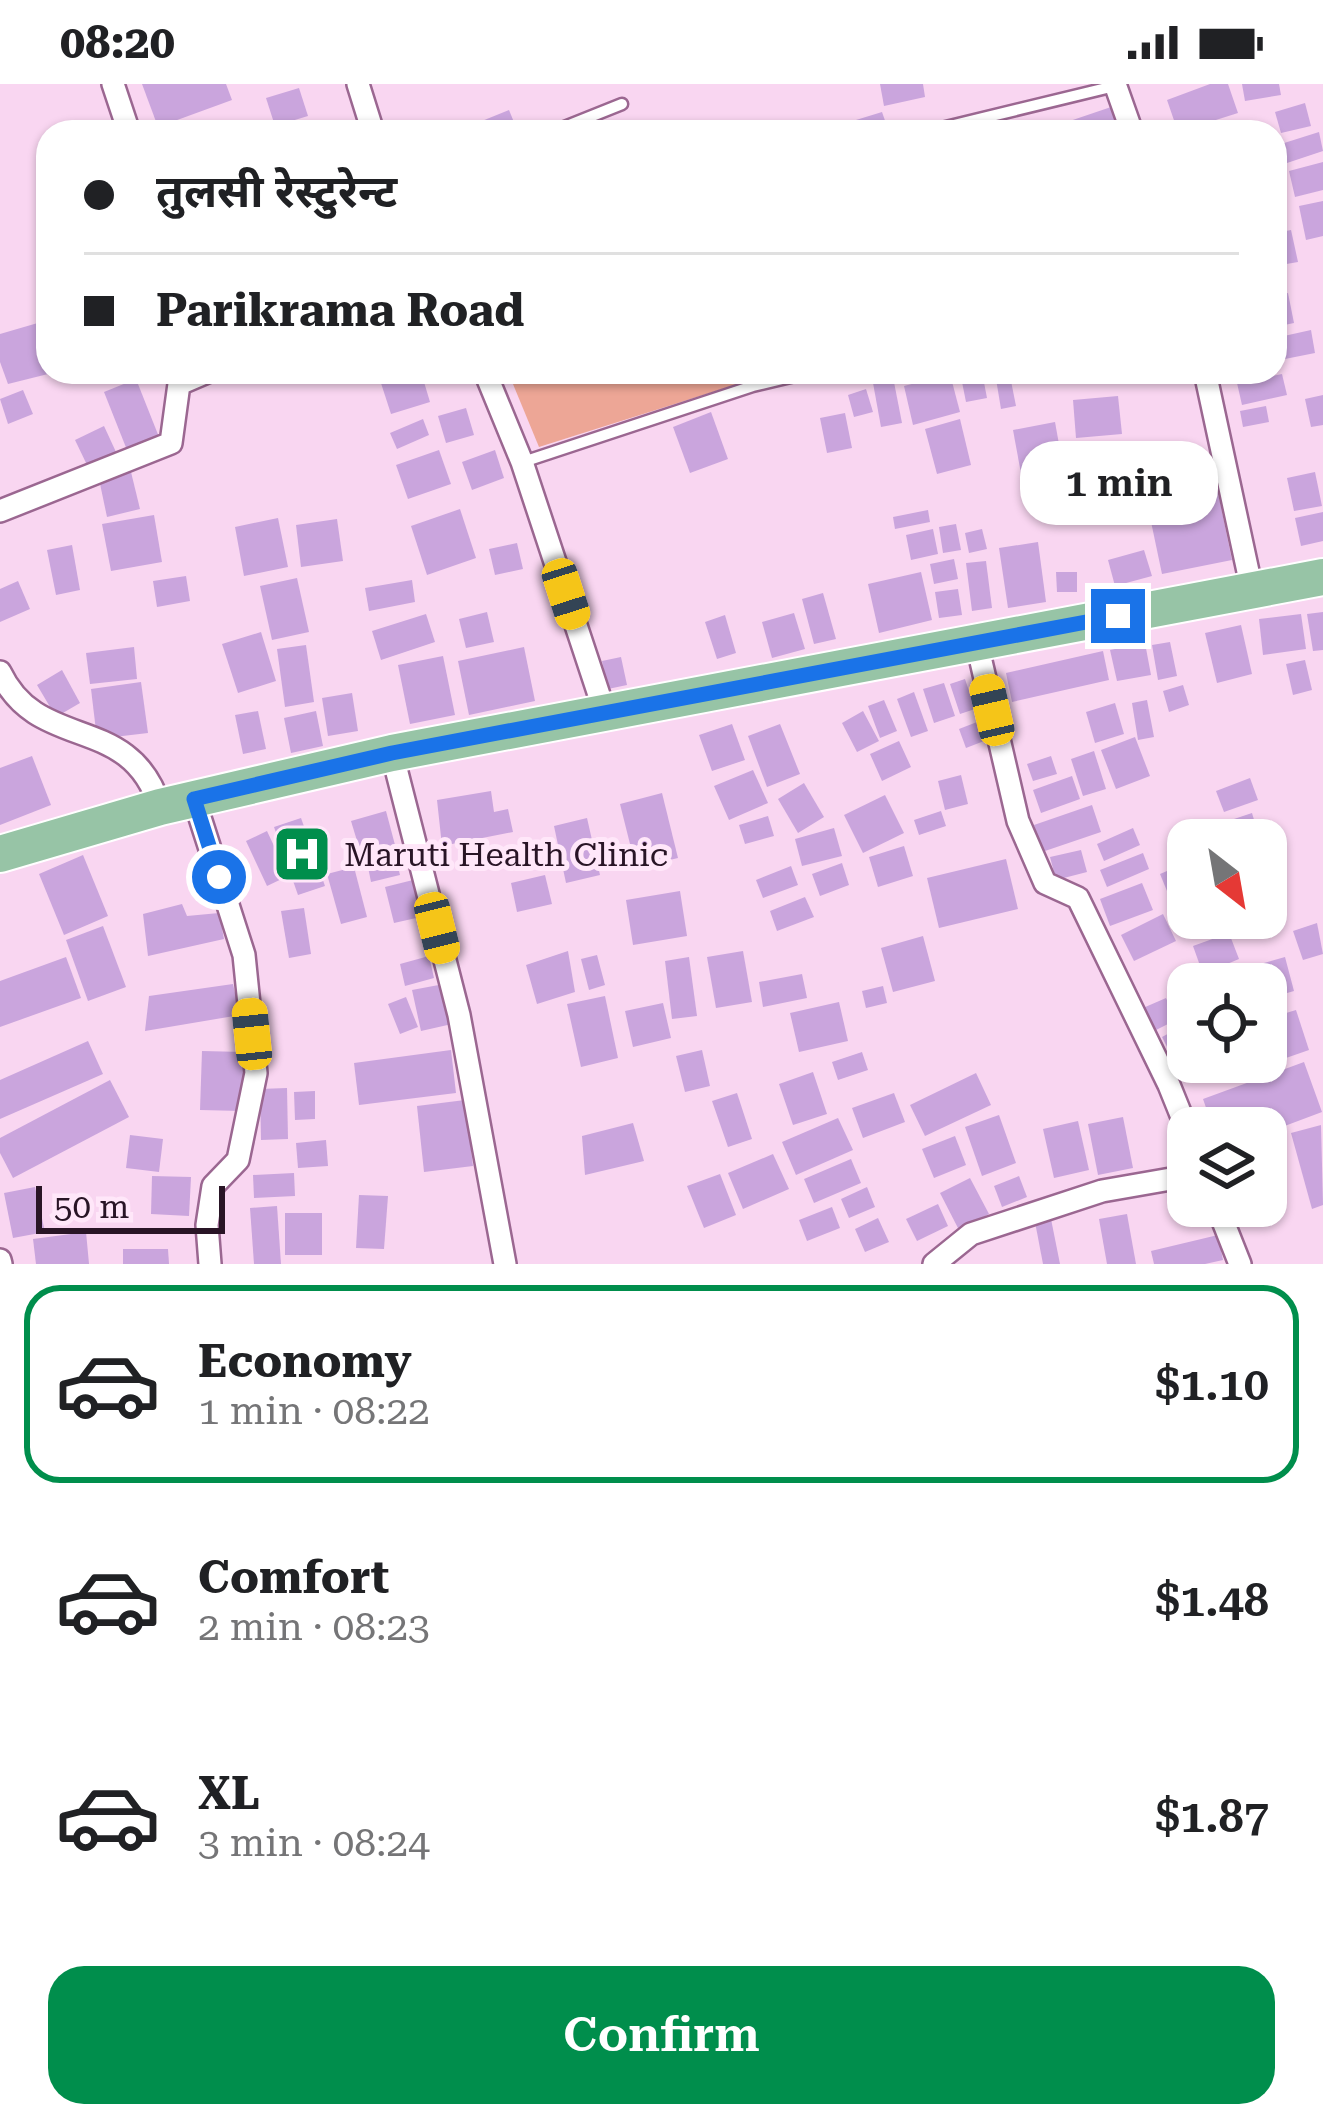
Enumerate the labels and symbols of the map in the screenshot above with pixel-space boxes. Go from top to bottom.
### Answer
callout: 1 min [1019,442,1217,526]
car [538,554,594,634]
route end [1091,589,1145,643]
car [966,671,1018,749]
north arrow [1167,819,1287,939]
hospital icon: Maruti Health Clinic [271,823,333,885]
place label: Maruti Health Clinic [344,835,668,874]
route start [192,850,246,904]
car [411,889,463,967]
car [230,996,274,1072]
scale bar [36,1180,225,1233]

